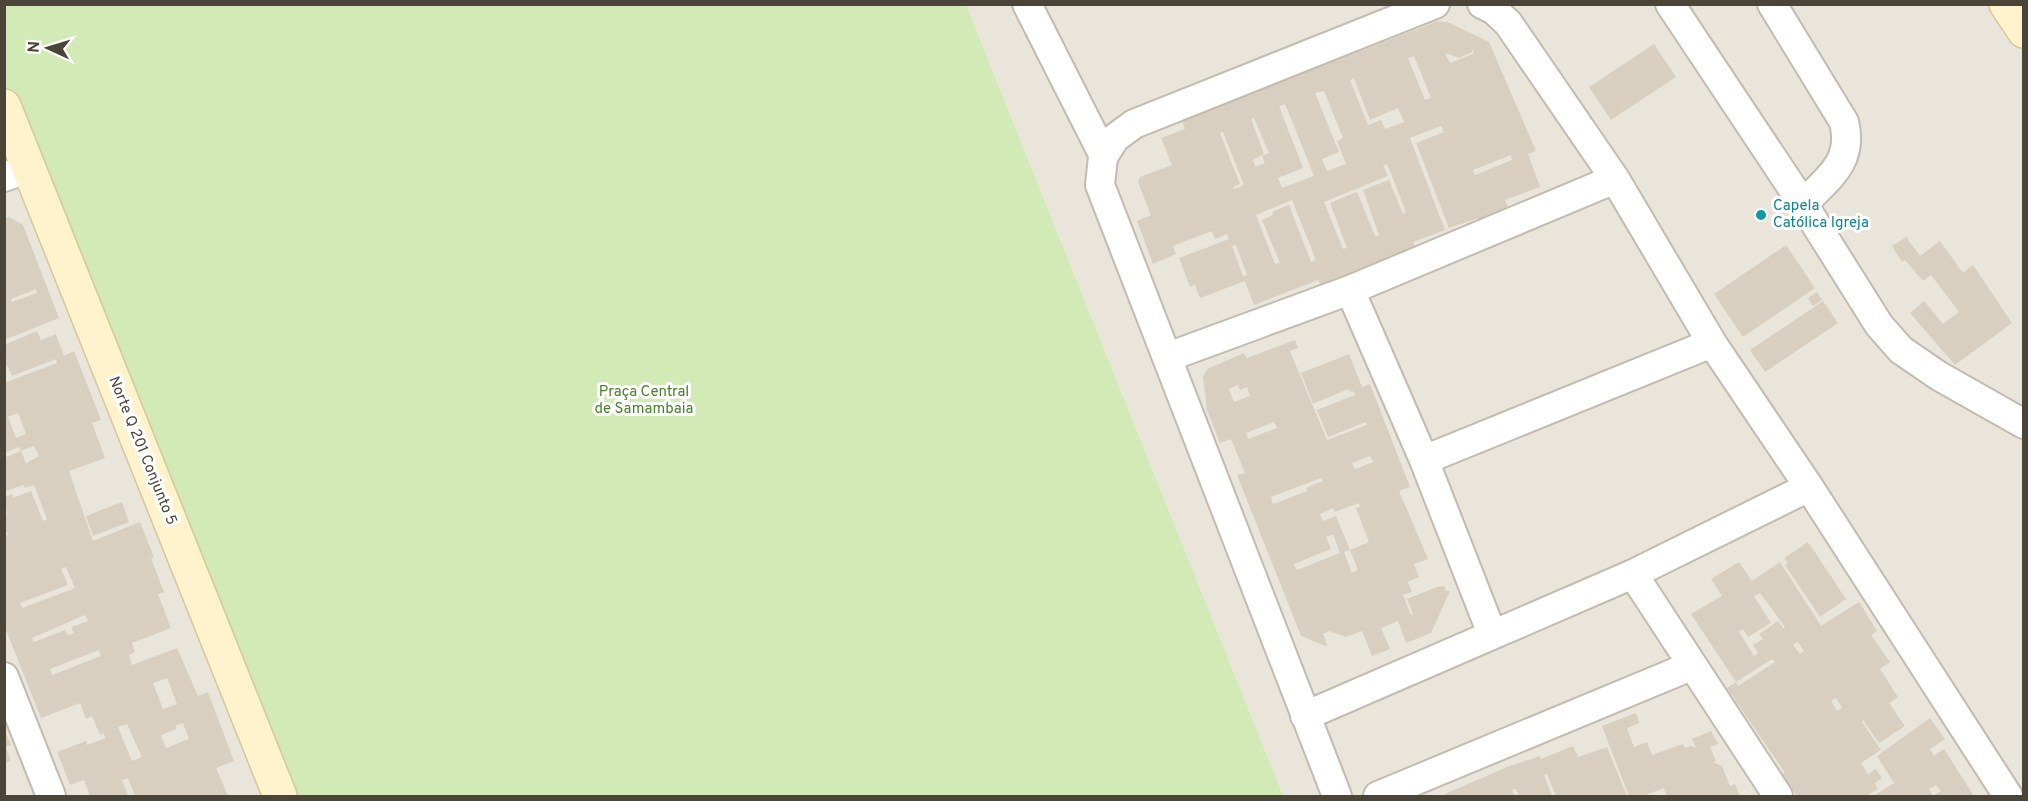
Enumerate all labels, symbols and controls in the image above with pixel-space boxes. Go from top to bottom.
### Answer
north arrow [18,18,78,78]
text: N [25,41,45,54]
place label: Capela Católica Igreja [1773,197,1869,233]
marker: Capela Católica Igreja [1754,208,1768,222]
street label: Norte Q 201 Conjunto 5 [103,374,181,528]
park label: Praça Central de Samambaia [595,383,693,419]

